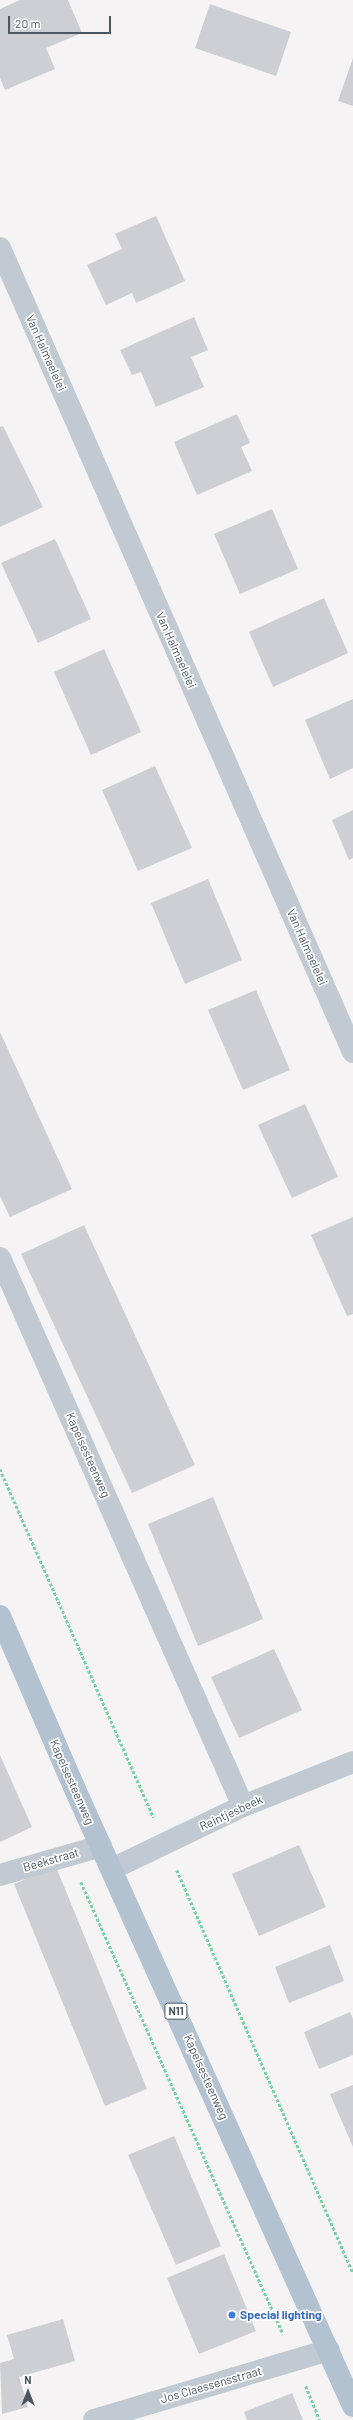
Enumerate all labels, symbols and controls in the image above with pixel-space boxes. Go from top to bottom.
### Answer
scale bar [10,8,113,34]
text: 20 m [15,16,41,30]
street label: Van Halmaelelei [23,313,69,393]
street label: Van Halmaelelei [153,610,199,690]
street label: Van Halmaelelei [284,907,330,987]
street label: Kapelsesteenweg [63,1410,113,1500]
street label: Kapelsesteenweg [47,1737,97,1827]
street label: Reintjesbeek [197,1792,265,1834]
street label: Beekstraat [21,1845,81,1875]
road number: N11 [164,2002,188,2020]
street label: Kapelsesteenweg [181,2032,231,2122]
place label: Special lighting [240,2308,322,2322]
marker: Special lighting [227,2310,237,2320]
street label: Jos Claessensstraat [159,2364,263,2406]
north arrow [8,2372,48,2412]
text: N [24,2373,32,2386]

